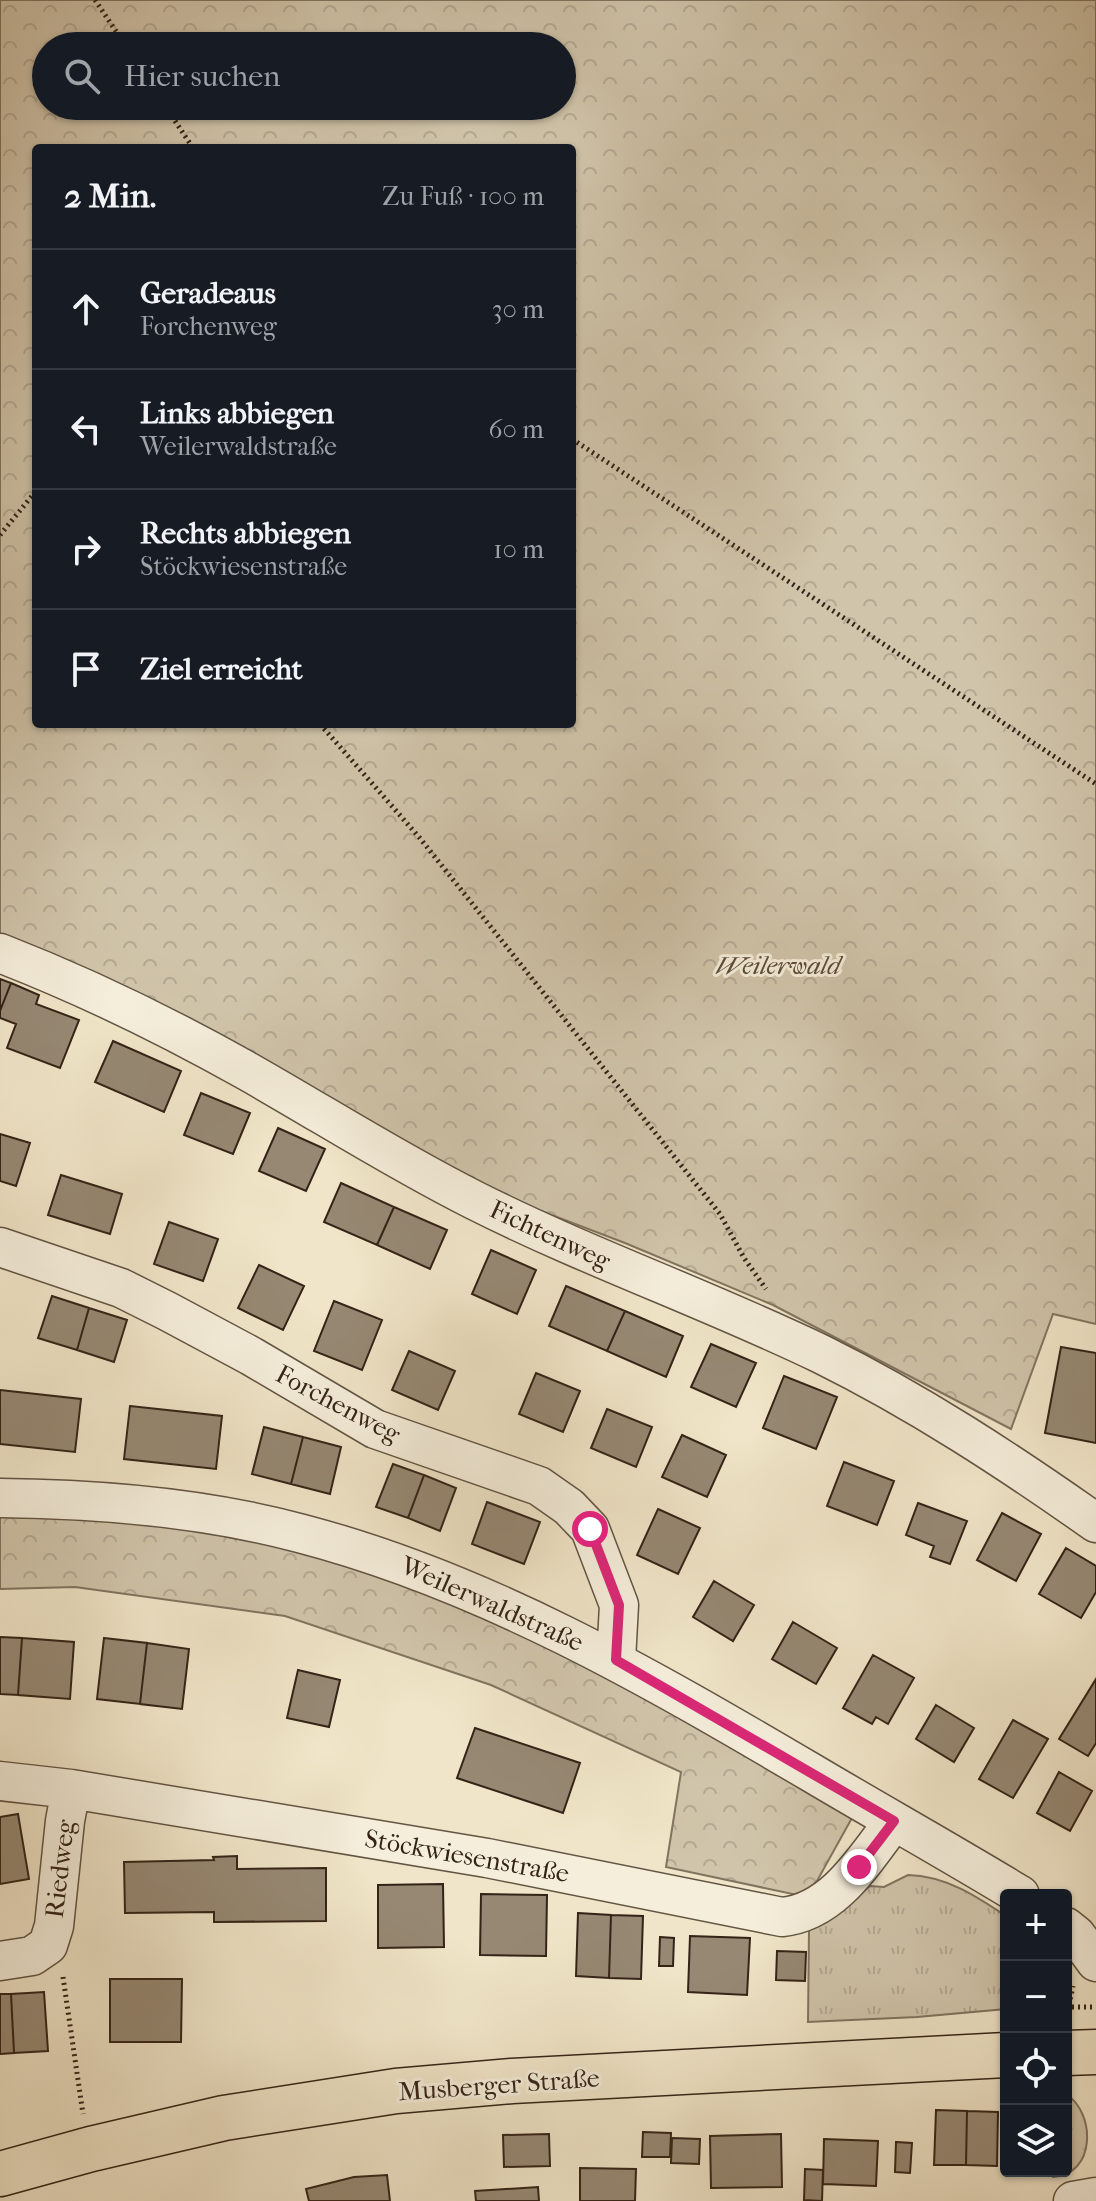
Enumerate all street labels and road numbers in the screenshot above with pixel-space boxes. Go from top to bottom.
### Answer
street label: Fichtenweg [485,1194,616,1277]
street label: Forchenweg [270,1358,407,1450]
street label: Weilerwaldstraße [395,1549,588,1658]
street label: Riedweg [39,1817,82,1920]
street label: Stöckwiesenstraße [362,1823,572,1889]
street label: Musberger Straße [397,2062,601,2107]

